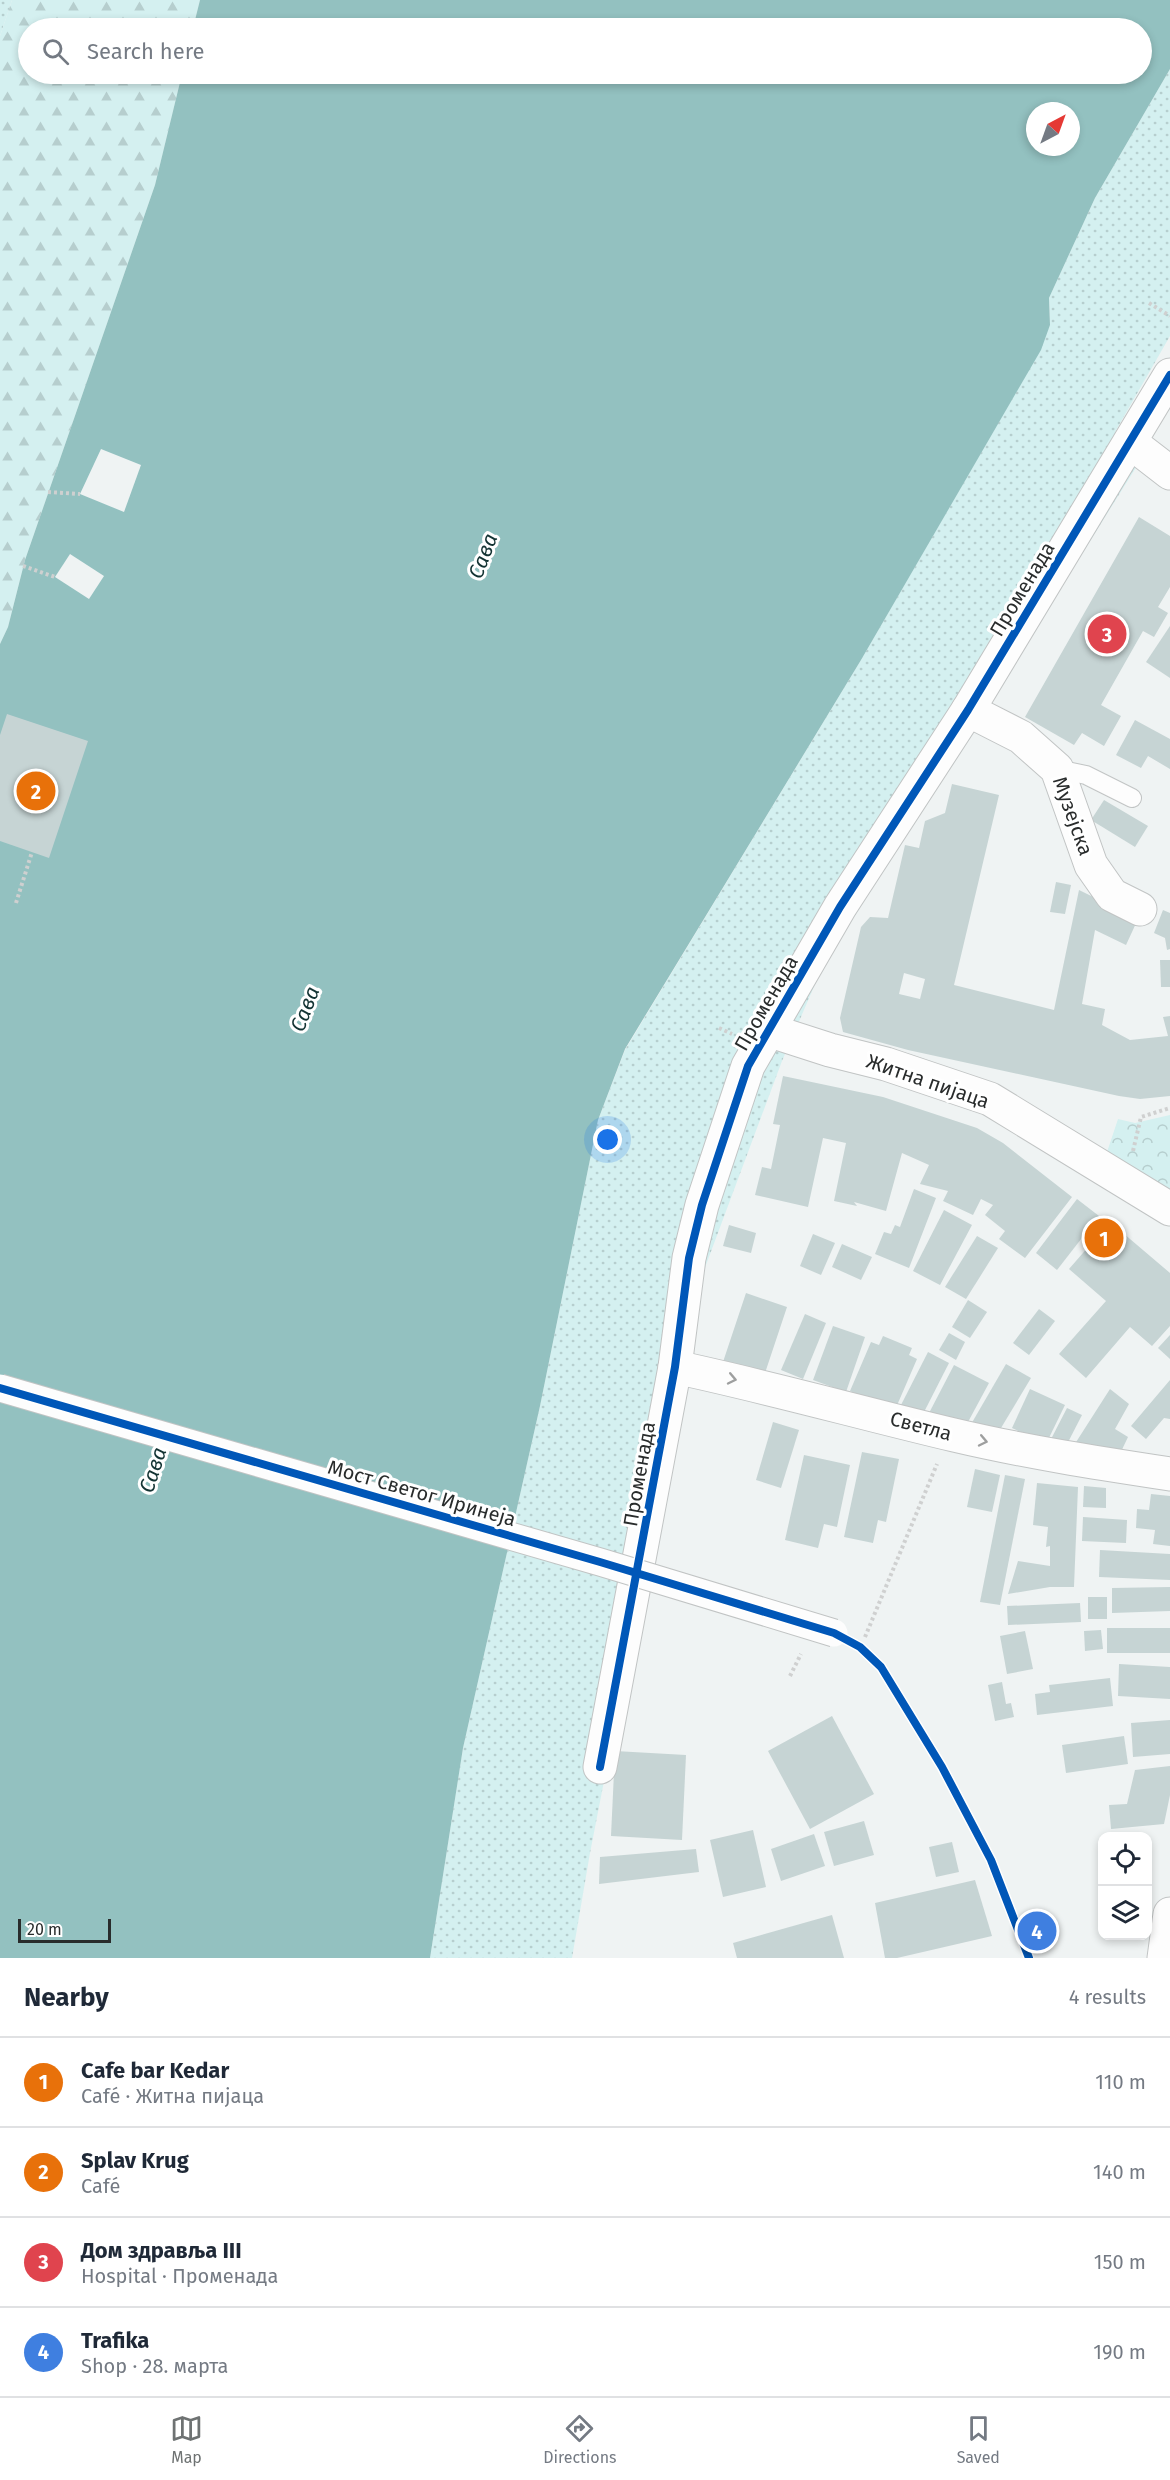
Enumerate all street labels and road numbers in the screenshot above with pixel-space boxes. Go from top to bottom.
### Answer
street label: Променада [984,537,1060,641]
street label: Музејска [1048,773,1098,859]
street label: Променада [729,951,803,1055]
street label: Житна пијаца [863,1049,993,1113]
street label: Светла [888,1406,954,1446]
street label: Променада [618,1420,660,1528]
street label: Мост Светог Иринеја [325,1455,519,1531]

